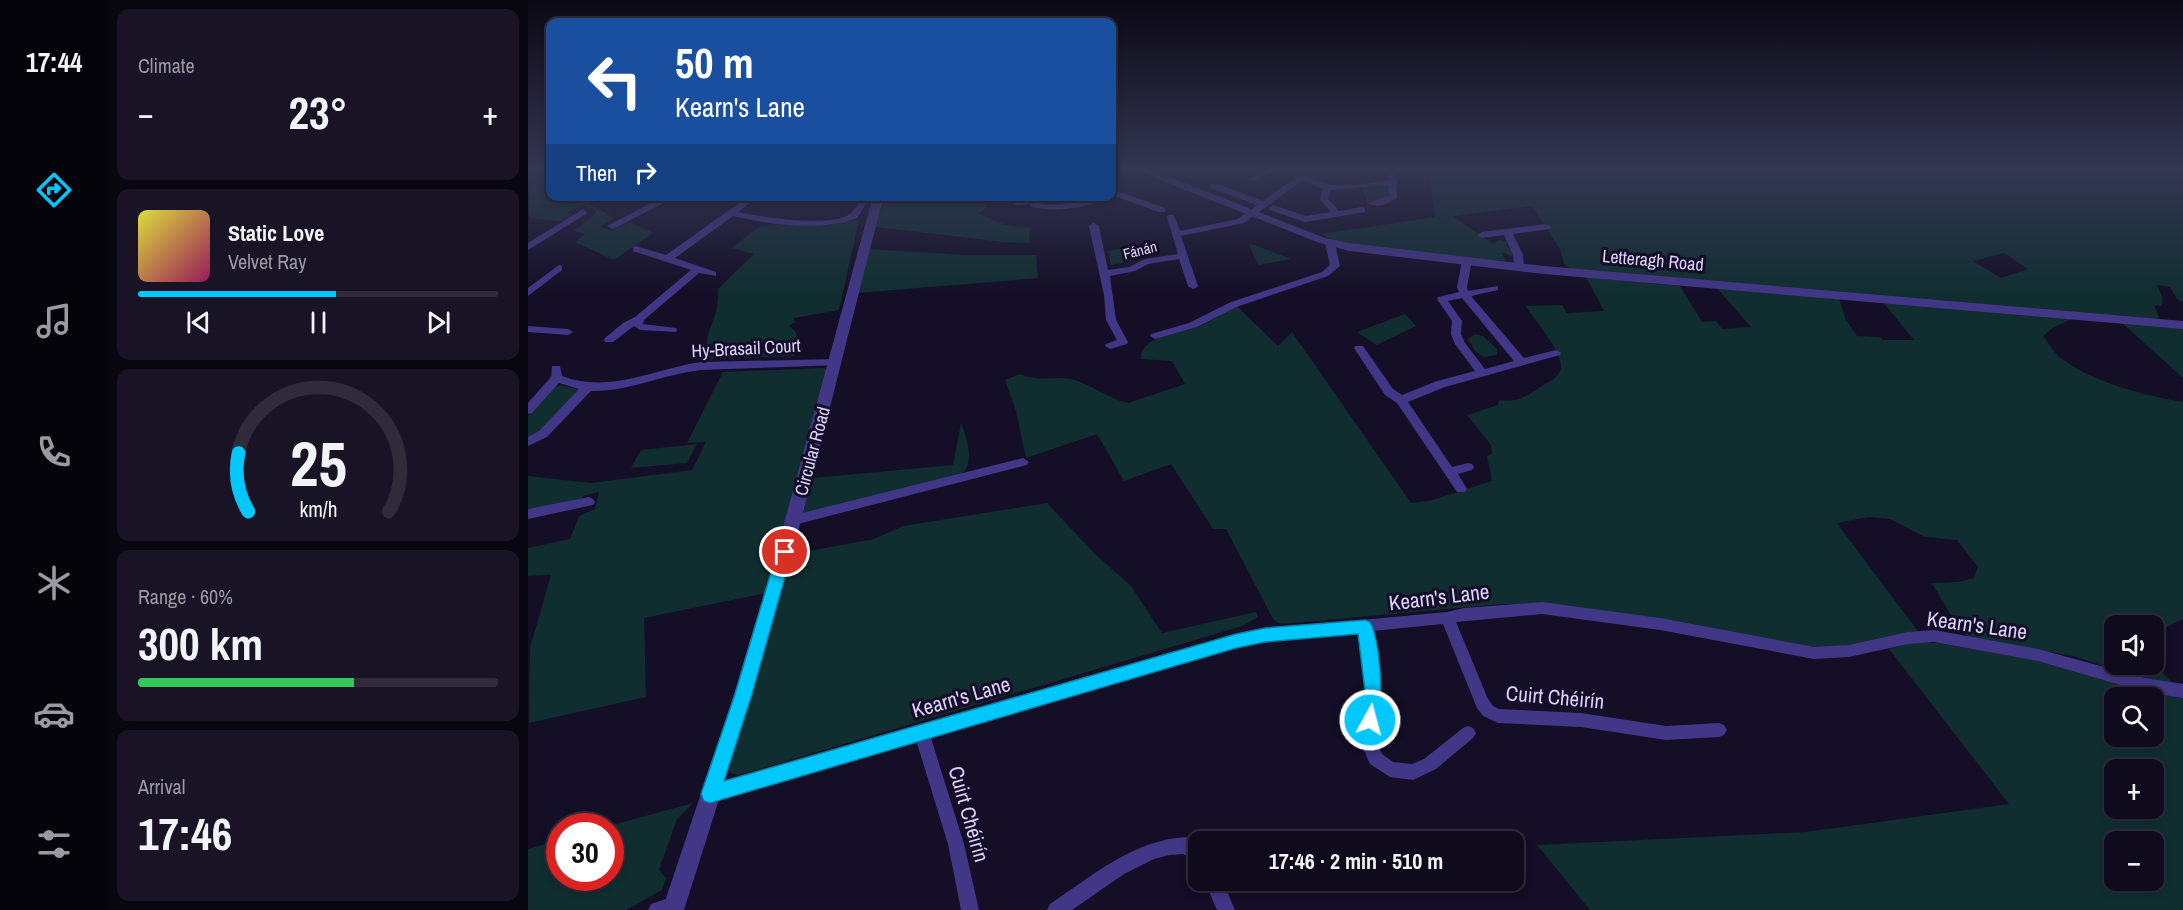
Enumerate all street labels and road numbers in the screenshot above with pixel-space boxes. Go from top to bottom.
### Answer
street label: Fánán [1121,236,1159,264]
street label: Letteragh Road [1601,243,1705,277]
street label: Hy-Brasail Court [691,333,801,363]
street label: Circular Road [788,404,836,498]
street label: Kearn's Lane [1387,576,1491,618]
street label: Kearn's Lane [1925,604,2029,646]
street label: Kearn's Lane [908,669,1014,725]
street label: Cuirt Chéirín [1505,678,1605,716]
street label: Cuirt Chéirín [941,763,997,865]

